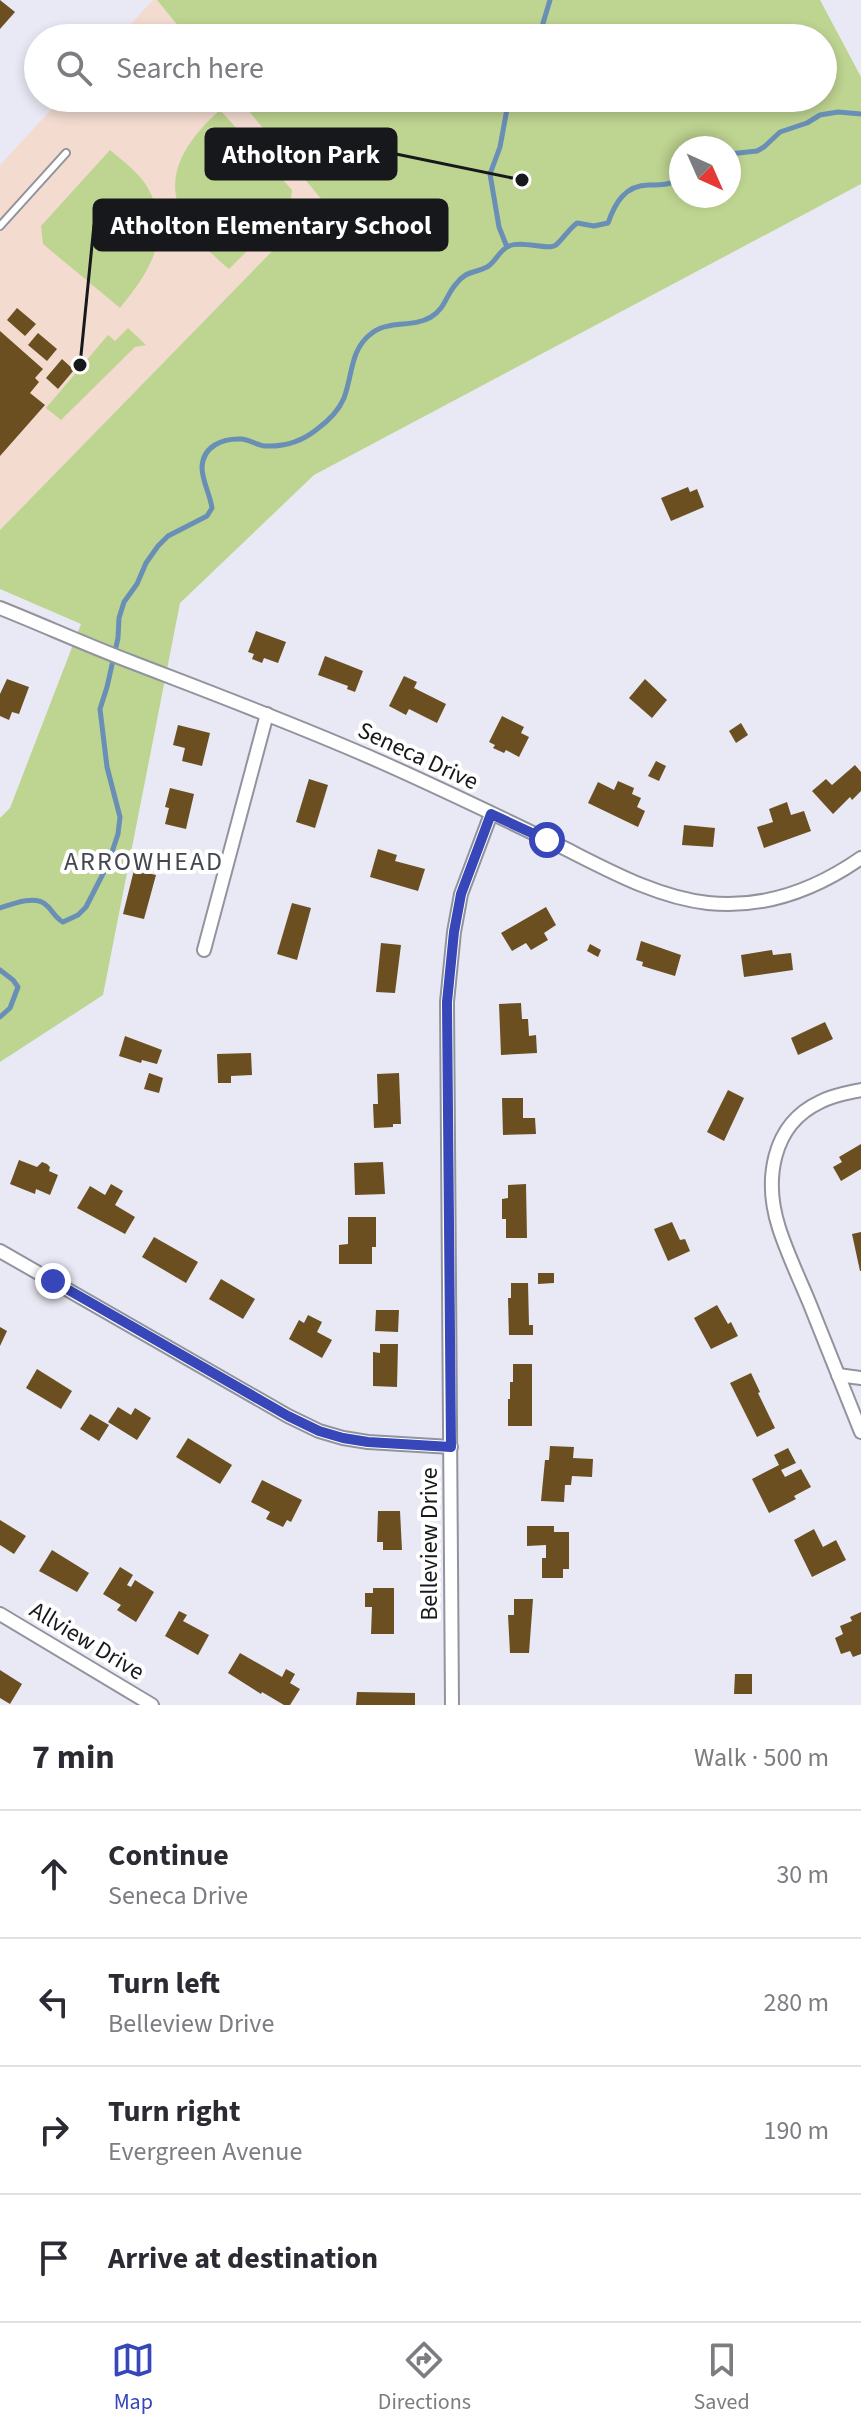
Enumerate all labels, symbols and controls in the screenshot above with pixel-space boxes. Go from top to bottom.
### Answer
search box [24,24,837,112]
icon: search [52,46,96,90]
text: Search here [116,47,264,90]
callout: Atholton Park [206,129,396,179]
text: Atholton Park [221,136,381,173]
north arrow [669,136,741,208]
callout: Atholton Elementary School [94,200,447,250]
text: Atholton Elementary School [109,207,432,244]
street label: Seneca Drive [352,713,484,799]
route start [529,822,565,858]
district label: ARROWHEAD [64,843,224,880]
route end [35,1263,71,1299]
street label: Belleview Drive [412,1467,447,1621]
street label: Allview Drive [23,1593,151,1689]
text: 7 min [32,1733,115,1782]
text: Walk · 500 m [694,1739,829,1776]
text: Continue [108,1834,229,1877]
icon: ahead [32,1852,76,1896]
text: 30 m [776,1856,829,1893]
text: Seneca Drive [108,1877,248,1914]
text: Turn left [108,1962,220,2005]
icon: left [32,1980,76,2024]
text: 280 m [763,1984,829,2021]
text: Belleview Drive [108,2005,274,2042]
text: Turn right [108,2090,240,2133]
icon: right [32,2108,76,2152]
text: 190 m [763,2112,829,2149]
text: Evergreen Avenue [108,2133,302,2170]
icon: arrive [32,2236,76,2280]
text: Arrive at destination [108,2237,378,2280]
tab: Map [111,2338,155,2418]
tab: Directions [378,2338,471,2418]
tab: Saved [694,2338,750,2418]

